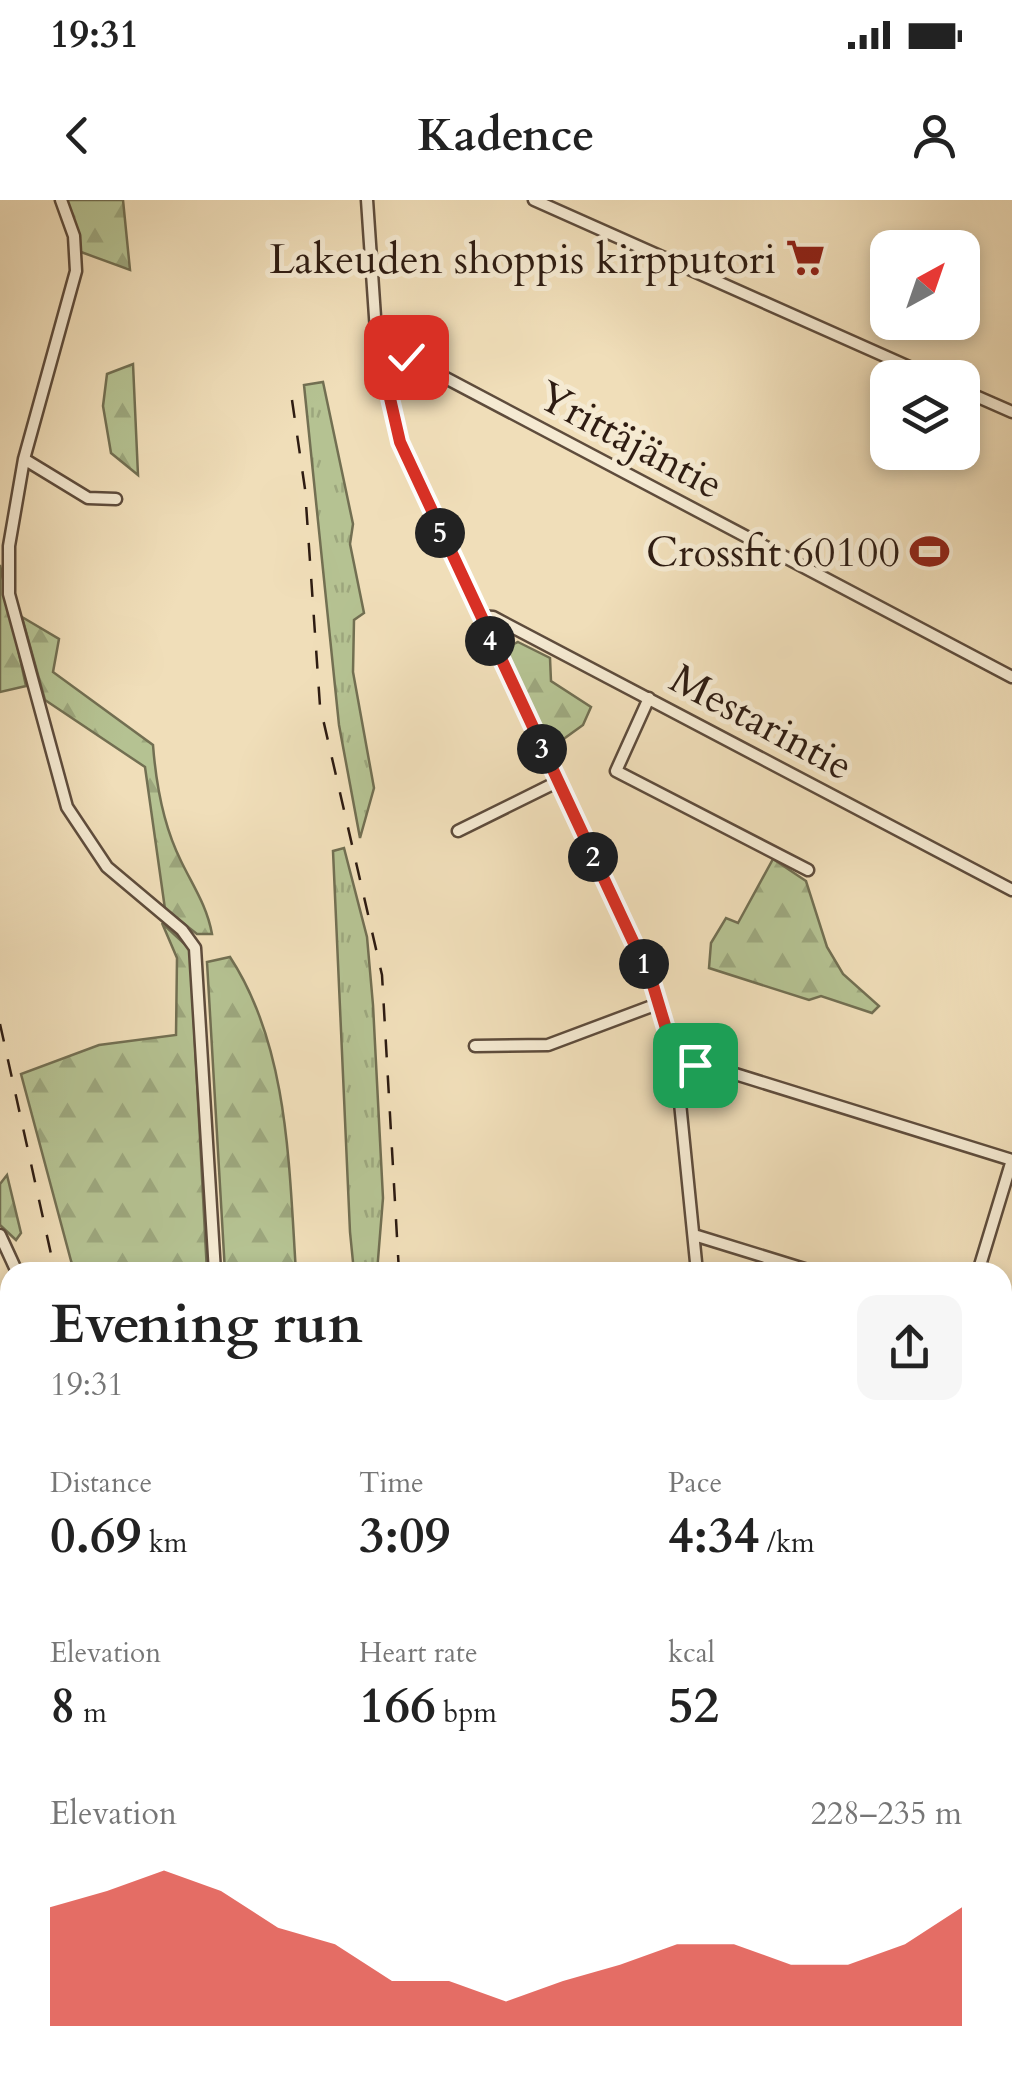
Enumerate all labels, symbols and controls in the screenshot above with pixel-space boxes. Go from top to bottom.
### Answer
text: 19:31 [50,9,139,61]
text: Kadence [417,105,595,166]
icon: back [50,108,105,163]
icon: person [907,108,962,163]
north arrow [870,230,980,340]
map controls [870,230,980,470]
place label: Lakeuden shoppis kirpputori [269,231,776,288]
supermarket icon: Lakeuden shoppis kirpputori [785,237,827,279]
pin [364,315,449,400]
icon: check [379,330,434,385]
button: layers [870,360,980,470]
street label: Yrittäjäntie [528,368,733,513]
pin: 5 [415,508,465,558]
text: 5 [433,514,447,552]
place label: Crossfit 60100 [646,524,900,581]
sports icon: Crossfit 60100 [909,530,951,572]
pin: 4 [465,616,515,666]
text: 4 [483,622,497,660]
street label: Mestarintie [660,650,863,794]
pin: 3 [517,724,567,774]
text: 3 [535,730,549,768]
pin: 2 [568,832,618,882]
text: 2 [586,838,600,876]
pin: 1 [619,939,669,989]
text: 1 [637,945,651,983]
pin [653,1023,738,1108]
icon: arrive [668,1038,723,1093]
text: Evening run [50,1288,363,1362]
button: share [857,1295,962,1400]
text: 19:31 [50,1363,124,1407]
text: Distance [50,1464,152,1502]
text: Time [359,1464,424,1502]
text: Pace [668,1464,722,1502]
text: 0.69 [50,1502,141,1570]
text: 3:09 [359,1502,450,1570]
text: 4:34 [668,1502,759,1570]
text: km [141,1524,188,1562]
text: /km [759,1524,815,1562]
text: Elevation [50,1634,161,1672]
text: Heart rate [359,1634,478,1672]
text: kcal [668,1634,715,1672]
text: 8 [50,1672,76,1740]
text: 166 [359,1672,436,1740]
text: 52 [668,1672,719,1740]
text: m [76,1694,107,1732]
text: bpm [436,1694,497,1732]
text: Elevation [50,1792,177,1836]
text: 228–235 m [810,1792,962,1836]

